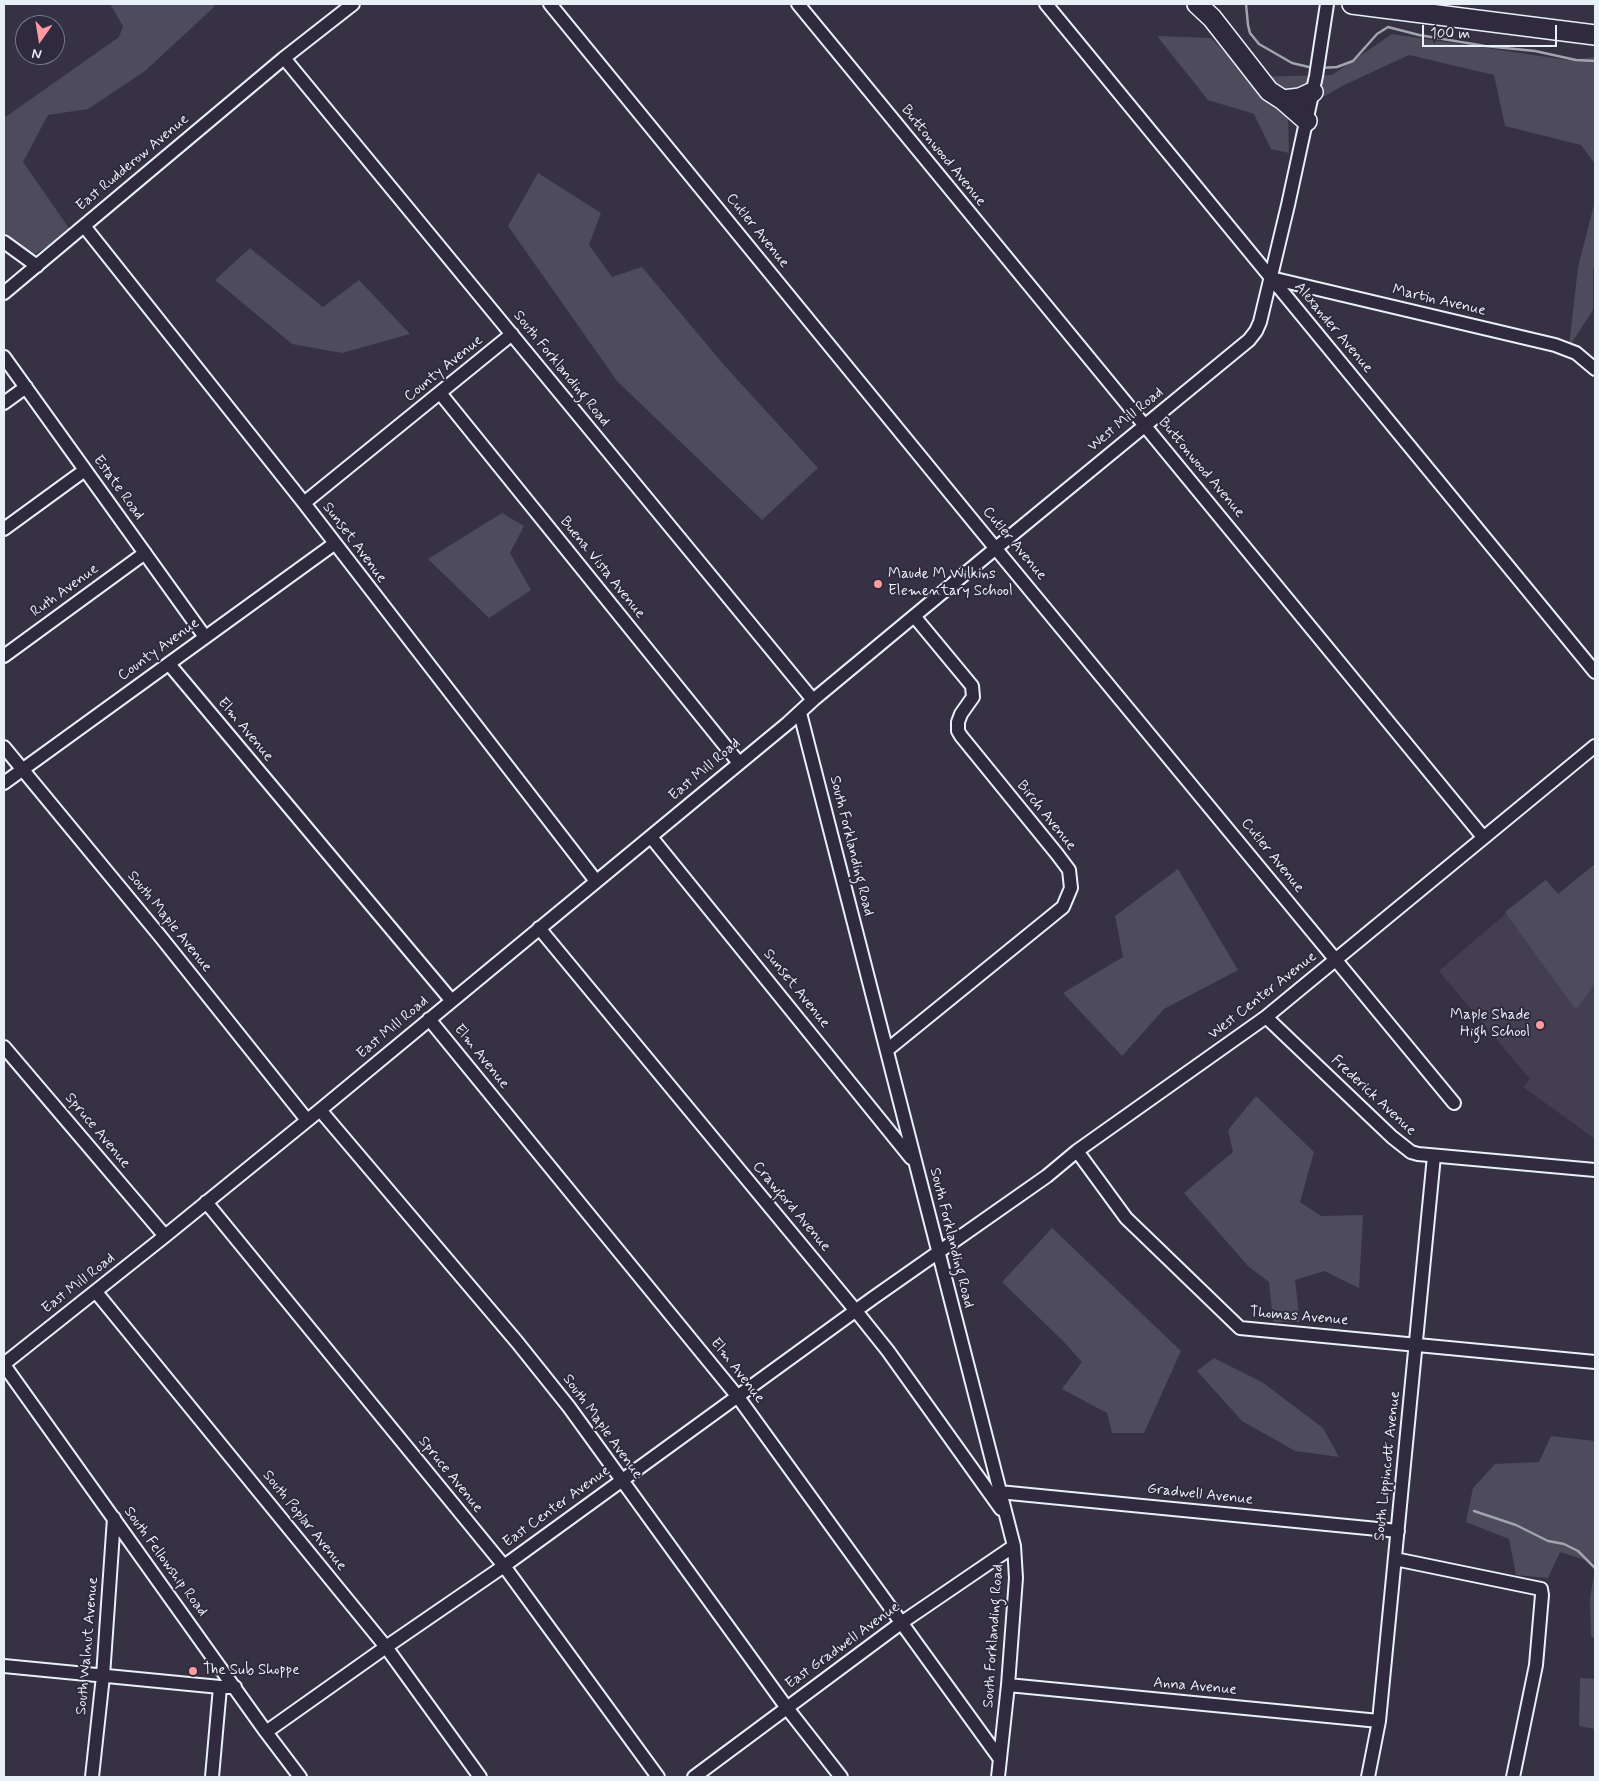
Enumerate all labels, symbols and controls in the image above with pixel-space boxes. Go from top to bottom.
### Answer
north arrow [15,15,65,65]
scale bar [1424,15,1559,47]
text: 100 m [1430,24,1470,44]
text: N [30,44,43,63]
street label: Buttonwood Avenue [897,102,989,210]
street label: East Rudderow Avenue [73,111,193,215]
street label: Cutler Avenue [722,190,792,272]
street label: Alexander Avenue [1290,279,1376,377]
street label: Martin Avenue [1391,282,1487,320]
street label: South Forklanding Road [509,307,613,431]
street label: County Avenue [401,332,487,406]
street label: West Mill Road [1085,384,1167,456]
street label: Buttonwood Avenue [1154,414,1248,522]
street label: Estate Road [89,452,147,524]
street label: Sunset Avenue [318,499,390,587]
street label: Cutler Avenue [978,504,1050,584]
street label: Buena Vista Avenue [555,513,649,623]
street label: Ruth Avenue [28,560,102,622]
place label: Maude M Wilkins Elementary School [888,566,1013,601]
marker: Maude M Wilkins Elementary School [872,578,884,590]
street label: County Avenue [115,614,203,686]
street label: Elm Avenue [213,694,277,766]
street label: East Mill Road [666,735,744,805]
street label: South Forklanding Road [825,774,877,918]
street label: Birch Avenue [1012,777,1080,855]
street label: Cutler Avenue [1237,815,1307,897]
street label: South Maple Avenue [123,868,215,976]
street label: Sunset Avenue [759,946,833,1032]
street label: West Center Avenue [1205,948,1321,1044]
street label: East Mill Road [354,993,432,1063]
place label: Maple Shade High School [1450,1007,1530,1042]
marker: Maple Shade High School [1534,1019,1546,1031]
street label: Elm Avenue [450,1021,512,1093]
street label: Frederick Avenue [1327,1052,1419,1140]
street label: Spruce Avenue [60,1090,134,1172]
street label: Crawford Avenue [748,1158,834,1256]
street label: South Forklanding Road [925,1166,977,1310]
street label: East Mill Road [39,1250,119,1318]
street label: Thomas Avenue [1249,1304,1349,1330]
street label: Elm Avenue [706,1335,768,1407]
street label: South Maple Avenue [558,1371,646,1483]
street label: South Lippincott Avenue [1371,1390,1405,1542]
street label: Spruce Avenue [414,1433,486,1517]
street label: East Center Avenue [500,1462,614,1552]
street label: South Poplar Avenue [258,1467,350,1575]
street label: Gradwell Avenue [1146,1480,1254,1510]
street label: South Fellowship Road [119,1504,211,1620]
street label: South Forklanding Road [980,1564,1008,1708]
street label: South Walnut Avenue [73,1576,103,1716]
street label: East Gradwell Avenue [782,1598,904,1694]
place label: The Sub Shoppe [203,1662,300,1680]
marker: The Sub Shoppe [187,1665,199,1677]
street label: Anna Avenue [1152,1674,1238,1700]

